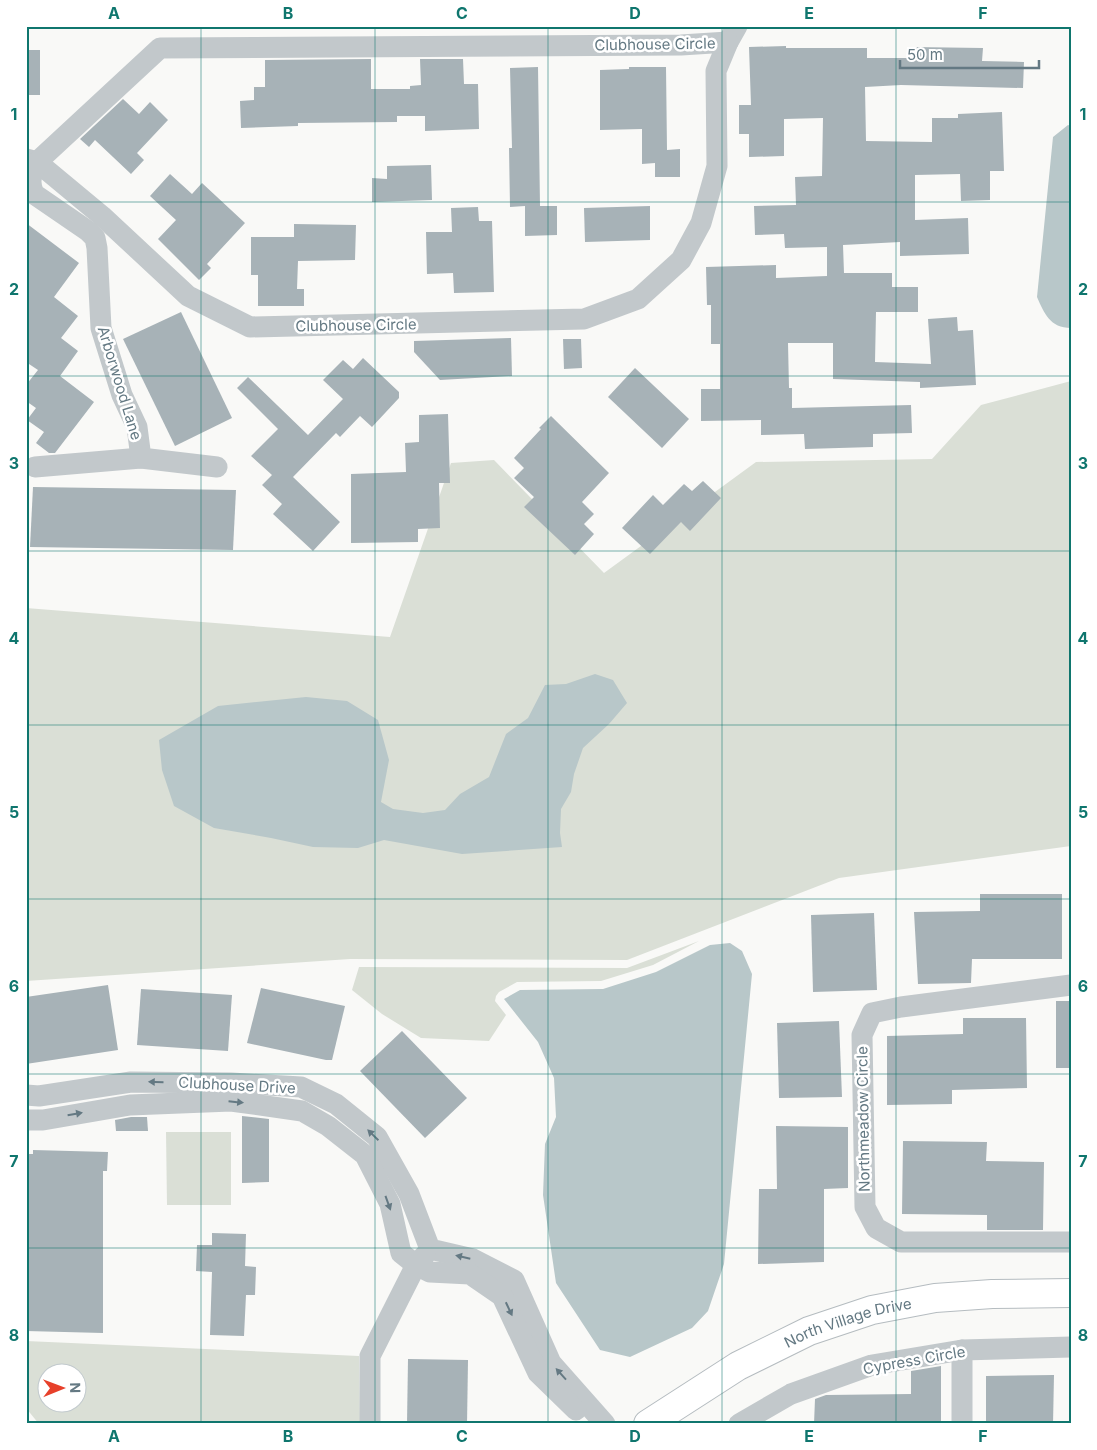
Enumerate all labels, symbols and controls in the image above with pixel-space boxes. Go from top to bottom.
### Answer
text: A [108,3,120,23]
text: B [283,3,293,23]
text: C [456,3,468,23]
text: D [629,3,641,23]
text: E [804,3,814,23]
text: F [978,3,988,23]
street label: Clubhouse Circle [594,33,716,55]
scale bar [900,38,1038,70]
text: 50 m [907,45,943,64]
text: 1 [11,104,17,124]
text: 1 [1080,104,1086,124]
text: 2 [9,279,19,299]
text: 2 [1078,279,1088,299]
street label: Clubhouse Circle [295,314,417,336]
street label: Arborwood Lane [94,324,146,442]
text: 3 [9,453,19,473]
text: 3 [1078,453,1088,473]
text: 4 [9,628,20,648]
text: 4 [1078,628,1089,648]
text: 5 [9,802,19,822]
text: 5 [1078,802,1088,822]
text: 6 [9,976,19,996]
text: 6 [1078,976,1088,996]
street label: Northmeadow Circle [852,1046,874,1192]
street label: Clubhouse Drive [178,1072,296,1098]
one-way arrow [147,1078,163,1086]
one-way arrow [228,1098,244,1106]
one-way arrow [67,1110,83,1118]
one-way arrow [367,1129,379,1141]
text: 7 [9,1151,19,1171]
text: 7 [1078,1151,1088,1171]
one-way arrow [385,1196,392,1211]
one-way arrow [455,1253,470,1261]
street label: North Village Drive [781,1293,913,1351]
one-way arrow [505,1302,513,1316]
text: 8 [9,1325,19,1345]
text: 8 [1078,1325,1088,1345]
street label: Cypress Circle [861,1342,967,1378]
north arrow [38,1362,88,1412]
one-way arrow [555,1369,567,1381]
text: N [67,1382,84,1393]
text: A [108,1426,120,1446]
text: B [283,1426,293,1446]
text: C [456,1426,468,1446]
text: D [629,1426,641,1446]
text: E [804,1426,814,1446]
text: F [978,1426,988,1446]

